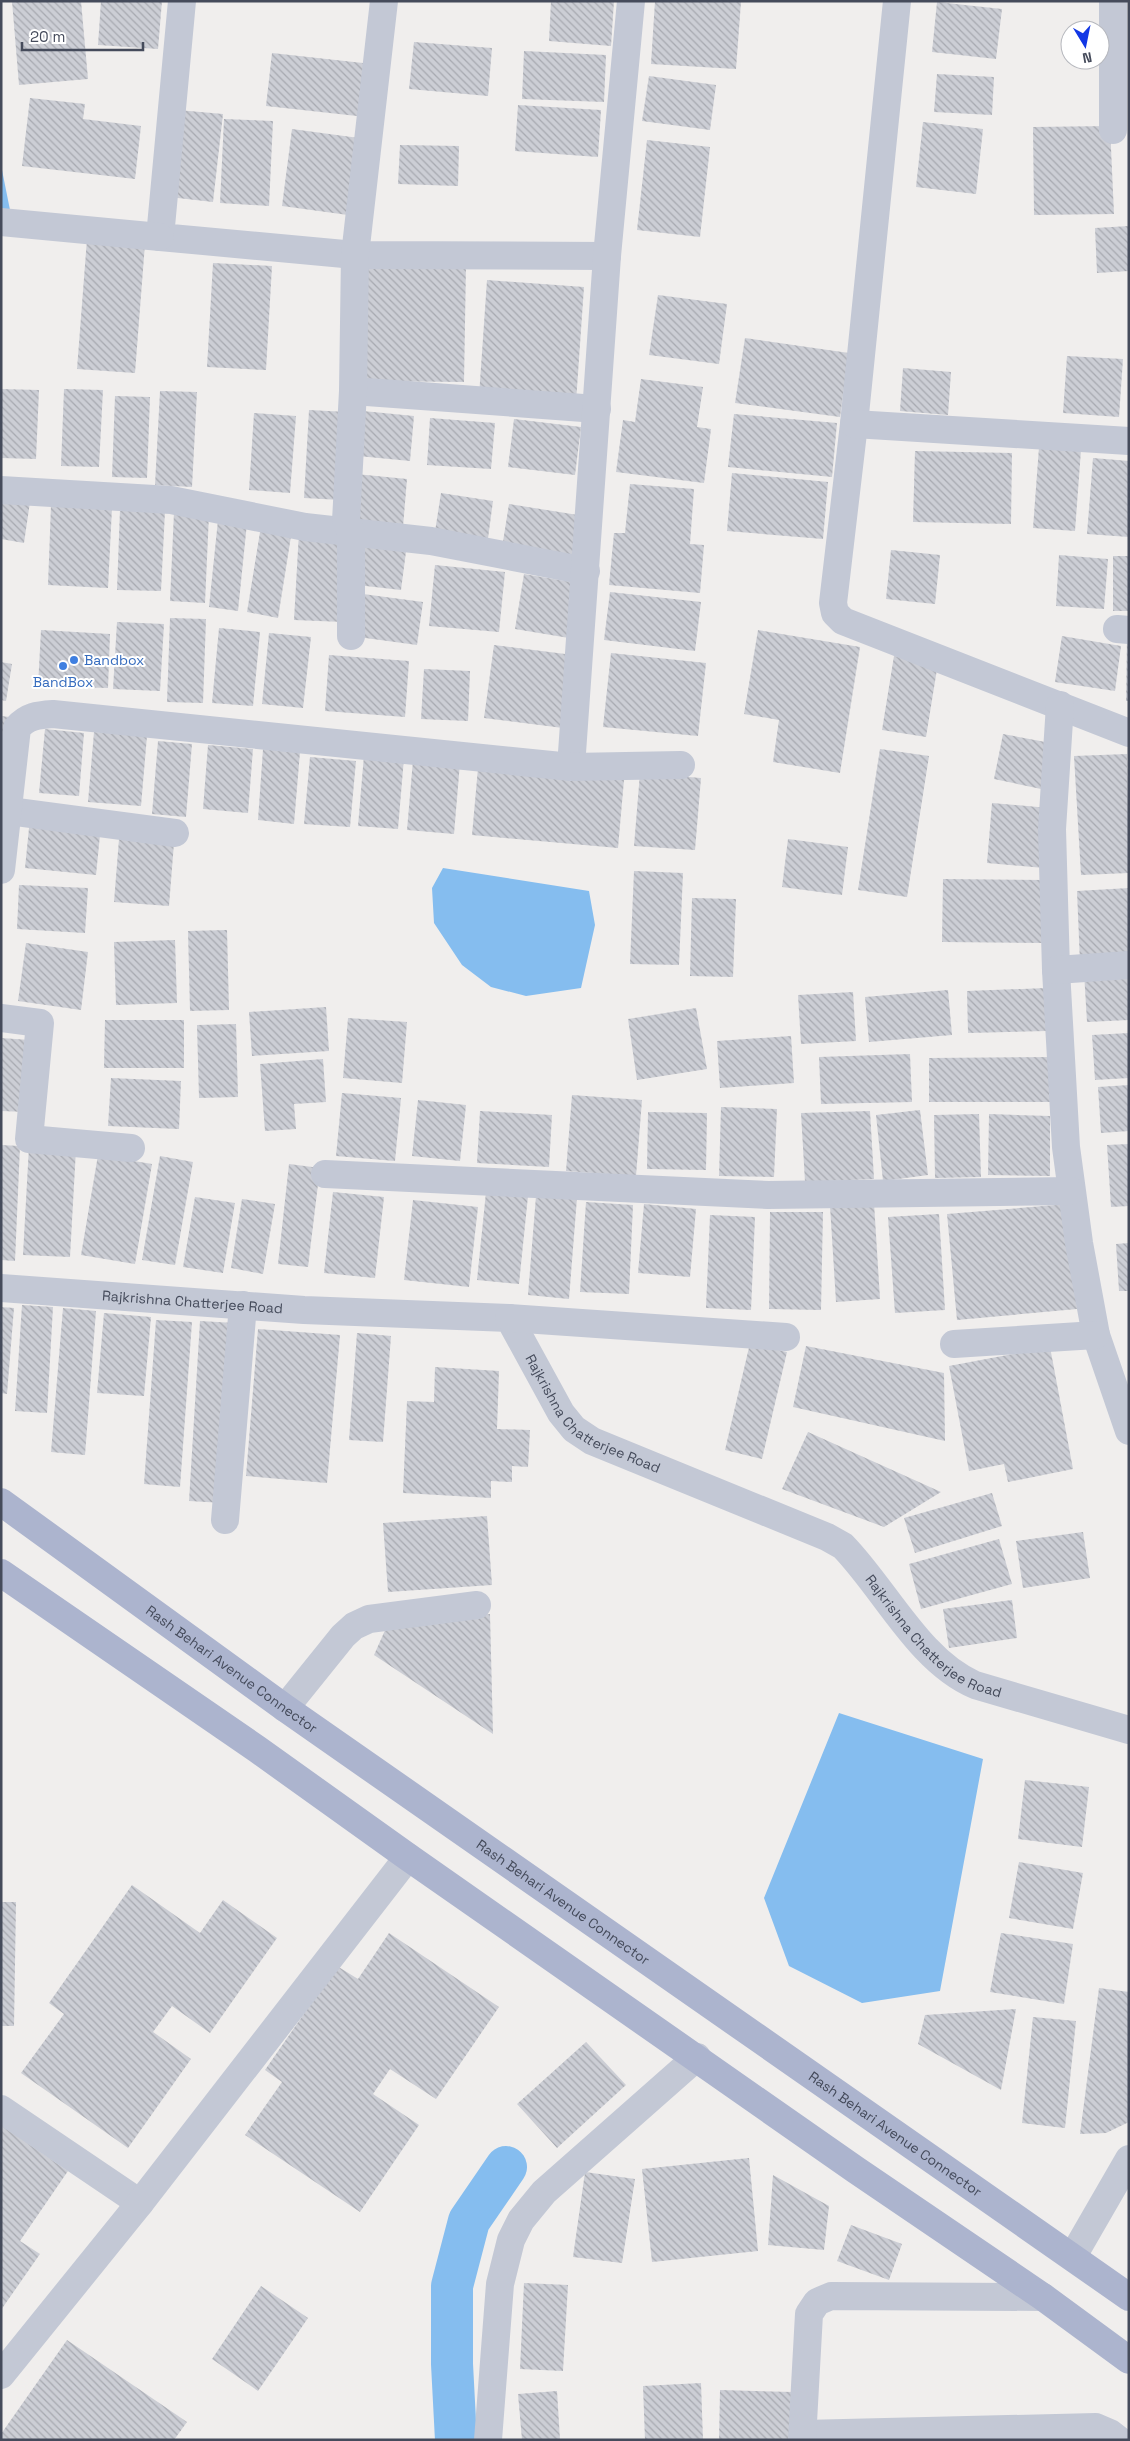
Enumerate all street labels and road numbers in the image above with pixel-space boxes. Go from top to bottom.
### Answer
street label: Rajkrishna Chatterjee Road [102,1286,283,1317]
street label: Rajkrishna Chatterjee Road [521,1351,663,1477]
street label: Rajkrishna Chatterjee Road [862,1571,1004,1701]
street label: Rash Behari Avenue Connector [143,1601,321,1737]
street label: Rash Behari Avenue Connector [473,1835,653,1969]
street label: Rash Behari Avenue Connector [805,2067,985,2201]

